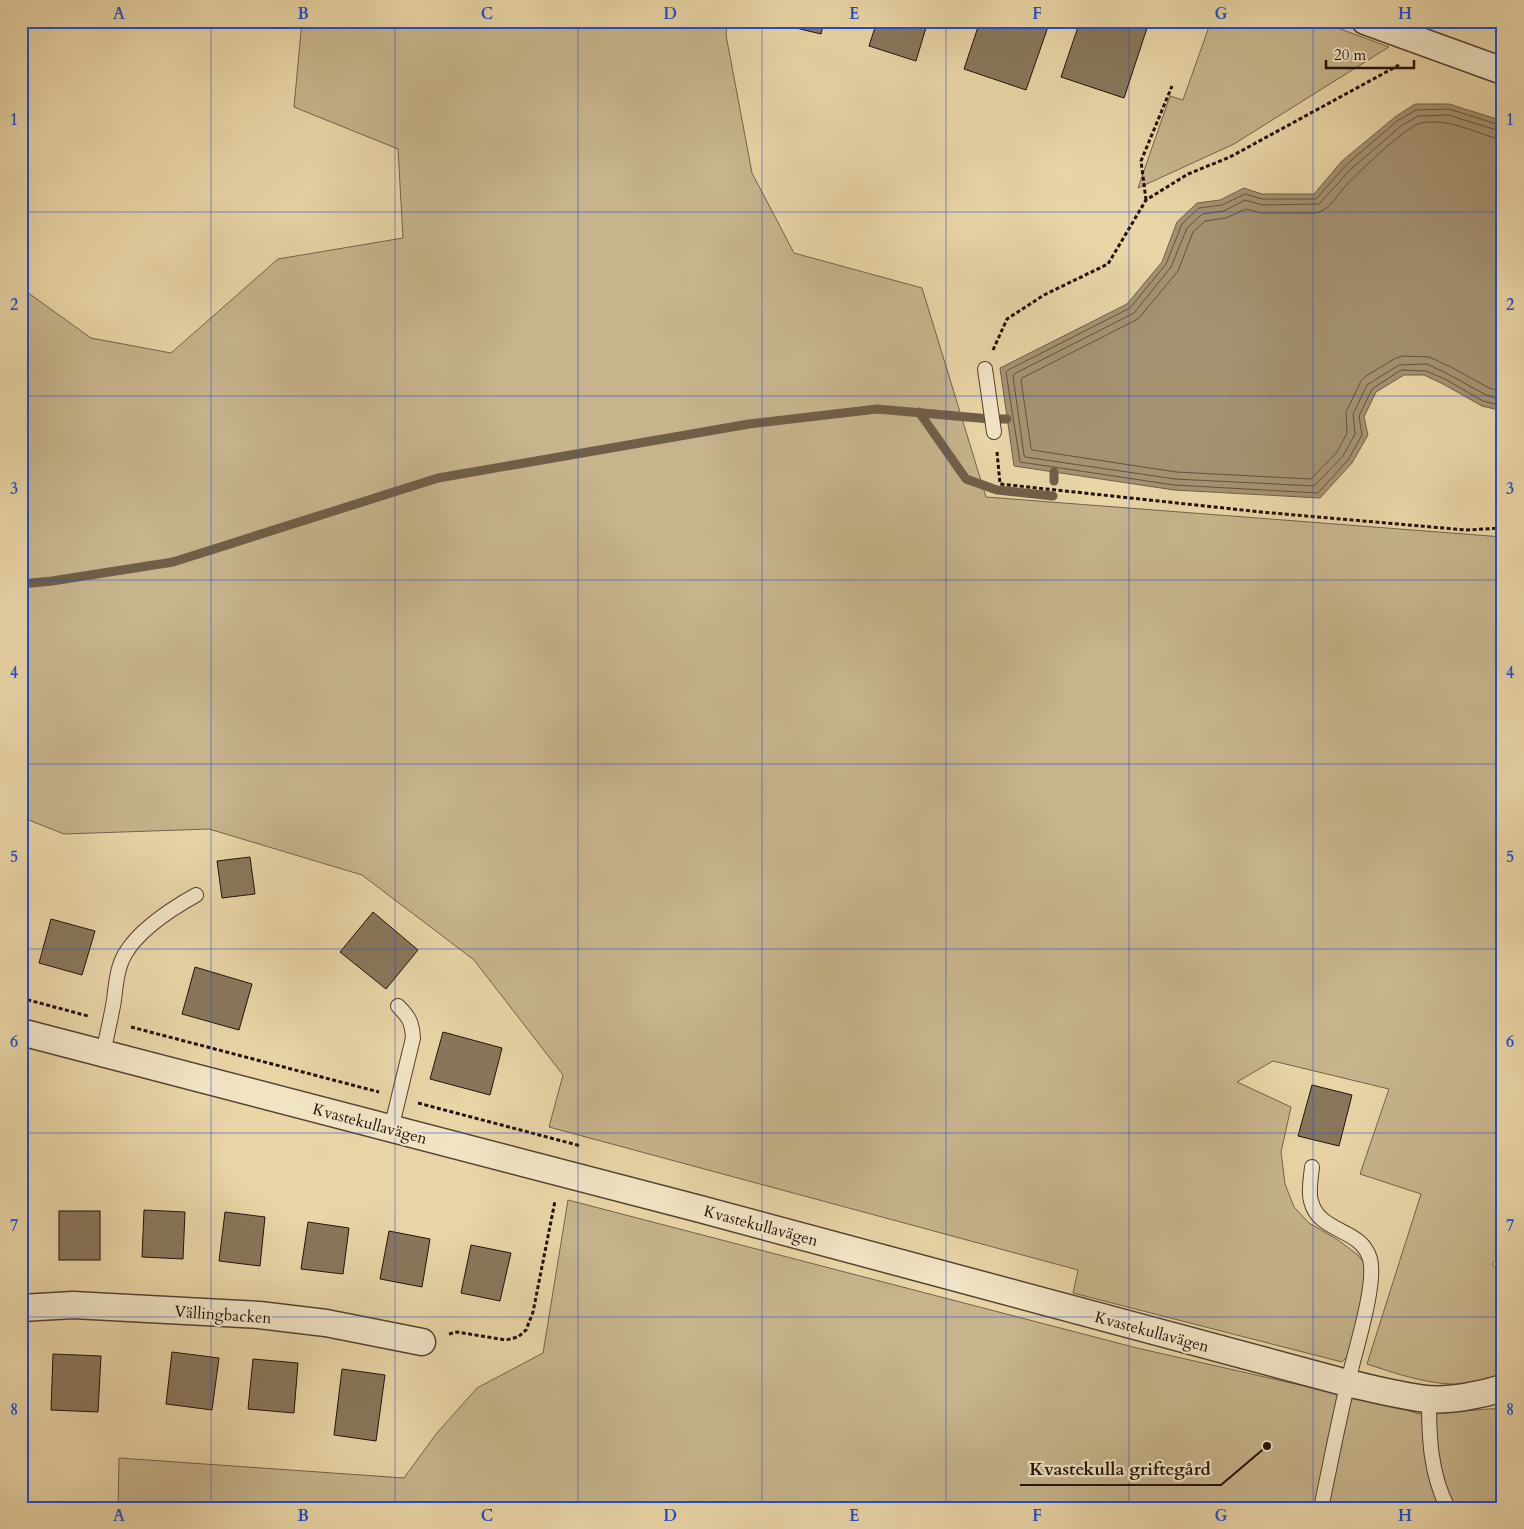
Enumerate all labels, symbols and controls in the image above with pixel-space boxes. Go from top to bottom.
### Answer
text: A [113,3,125,25]
text: B [297,3,309,25]
text: C [481,3,493,25]
text: D [663,3,677,25]
text: E [849,3,859,25]
text: F [1032,3,1042,25]
text: G [1214,3,1228,25]
text: H [1398,3,1412,25]
scale bar [1326,38,1414,70]
text: 20 m [1334,45,1366,65]
text: 1 [10,109,18,131]
text: 1 [1506,109,1514,131]
text: 2 [10,294,18,316]
text: 2 [1506,294,1514,316]
text: 3 [10,478,18,500]
text: 3 [1506,478,1514,500]
text: 4 [10,662,18,684]
text: 4 [1506,662,1514,684]
text: 5 [10,846,18,868]
text: 5 [1506,846,1514,868]
text: 6 [10,1031,18,1053]
text: 6 [1506,1031,1514,1053]
street label: Kvastekullavägen [310,1098,429,1150]
street label: Kvastekullavägen [701,1200,820,1252]
text: 7 [10,1215,18,1237]
text: 7 [1506,1215,1514,1237]
street label: Vällingbacken [174,1301,272,1329]
street label: Kvastekullavägen [1092,1306,1211,1358]
text: 8 [10,1399,18,1421]
text: 8 [1506,1399,1514,1421]
callout: Kvastekulla griftegård [1020,1452,1221,1485]
text: Kvastekulla griftegård [1029,1457,1211,1482]
text: A [113,1505,125,1527]
text: B [297,1505,309,1527]
text: C [481,1505,493,1527]
text: D [663,1505,677,1527]
text: E [849,1505,859,1527]
text: F [1032,1505,1042,1527]
text: G [1214,1505,1228,1527]
text: H [1398,1505,1412,1527]

